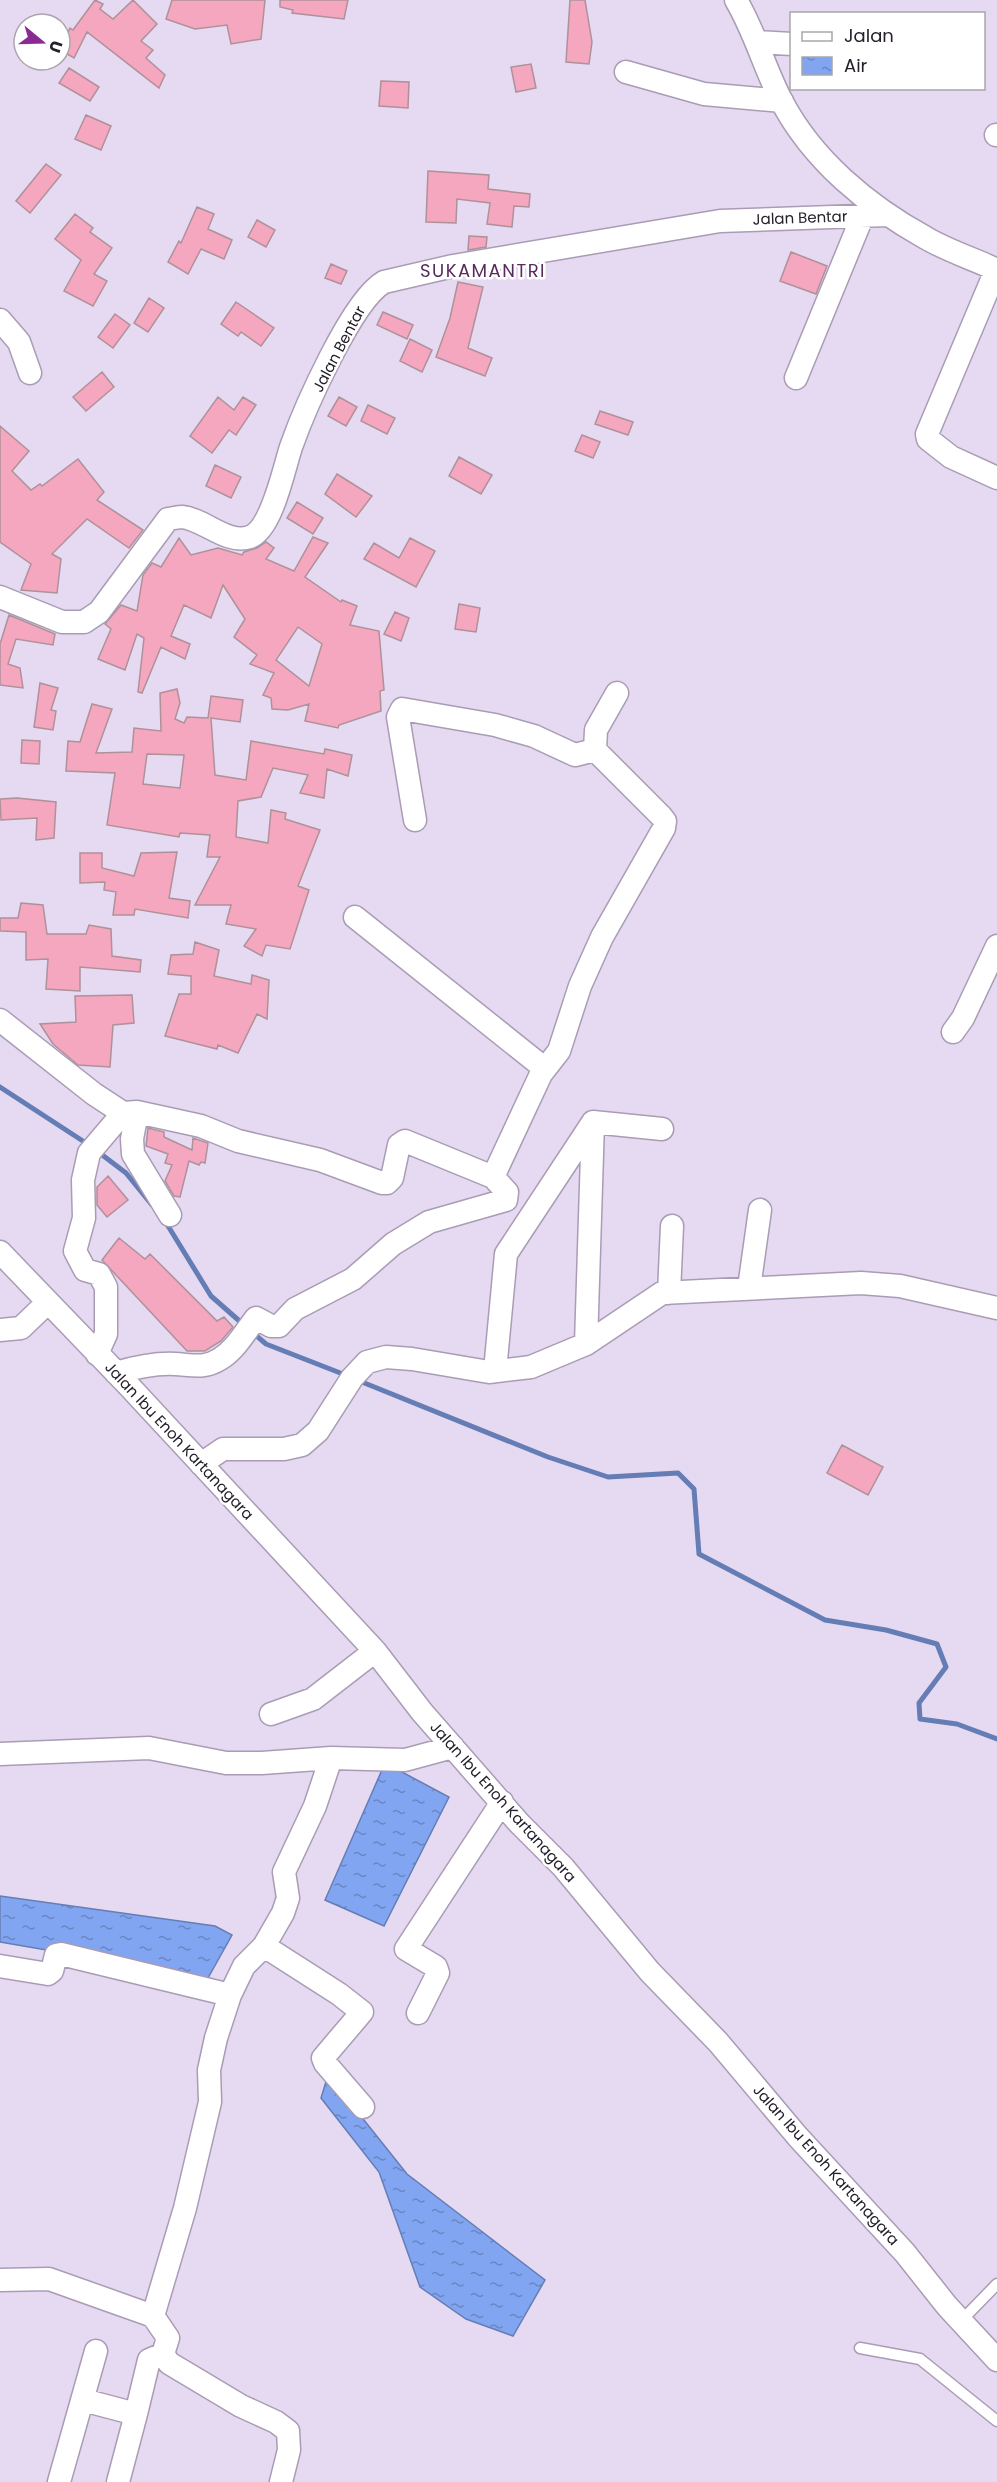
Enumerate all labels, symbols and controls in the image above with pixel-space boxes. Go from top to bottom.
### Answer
north arrow [12,12,72,72]
legend [790,12,985,90]
text: Jalan [844,23,894,48]
text: U [43,38,68,56]
text: Air [844,53,868,78]
street label: Jalan Bentar [752,205,848,230]
district label: SUKAMANTRI [420,258,546,283]
street label: Jalan Bentar [307,302,370,396]
street label: Jalan Ibu Enoh Kartanagara [100,1357,259,1524]
street label: Jalan Ibu Enoh Kartanagara [425,1717,581,1887]
street label: Jalan Ibu Enoh Kartanagara [748,2080,904,2250]

